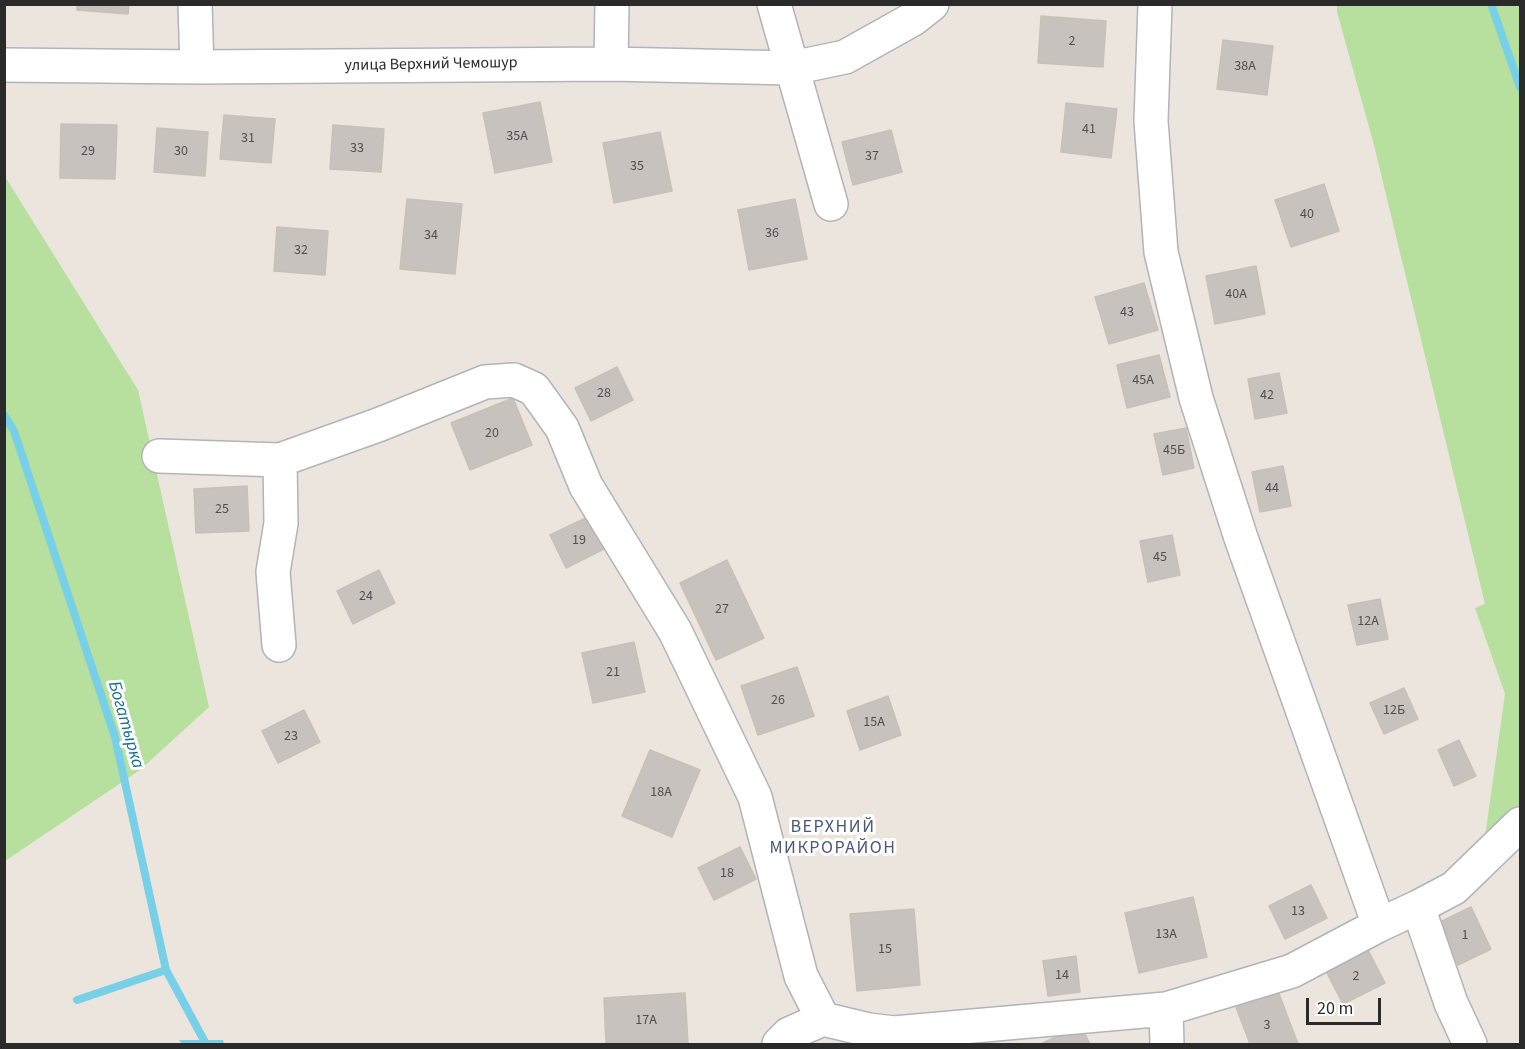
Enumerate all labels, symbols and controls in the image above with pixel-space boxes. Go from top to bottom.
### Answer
house number: 2 [1069,34,1075,50]
street label: улица Верхний Чемошур [344,54,518,76]
house number: 38А [1234,59,1256,75]
house number: 41 [1082,122,1096,138]
house number: 35А [506,129,528,145]
house number: 31 [241,131,255,147]
house number: 33 [350,141,364,157]
house number: 29 [81,144,95,160]
house number: 30 [174,144,188,160]
house number: 37 [865,149,879,165]
house number: 35 [630,159,644,175]
house number: 40 [1300,207,1314,223]
house number: 36 [765,226,779,242]
house number: 34 [424,228,438,244]
house number: 32 [294,243,308,259]
house number: 40А [1225,287,1247,303]
house number: 43 [1120,305,1134,321]
house number: 45А [1132,373,1154,389]
house number: 28 [597,386,611,402]
house number: 42 [1260,388,1274,404]
house number: 20 [485,426,499,442]
house number: 45Б [1163,443,1185,459]
house number: 44 [1265,481,1279,497]
house number: 25 [215,502,229,518]
house number: 19 [572,533,586,549]
house number: 45 [1153,550,1167,566]
house number: 24 [359,589,373,605]
house number: 27 [715,602,729,618]
house number: 12А [1357,614,1379,630]
house number: 21 [606,665,620,681]
water label: Богатырка [102,679,148,771]
house number: 26 [771,693,785,709]
house number: 12Б [1383,703,1405,719]
house number: 15А [863,715,885,731]
house number: 23 [284,729,298,745]
house number: 18А [650,785,672,801]
district label: ВЕРХНИЙ МИКРОРАЙОН [769,817,897,860]
house number: 18 [720,866,734,882]
house number: 13 [1291,904,1305,920]
house number: 13А [1155,927,1177,943]
house number: 1 [1462,928,1468,944]
house number: 15 [878,942,892,958]
house number: 14 [1055,968,1069,984]
house number: 2 [1353,969,1359,985]
scale bar [1309,986,1384,1024]
text: 20 m [1317,996,1353,1021]
house number: 17А [635,1013,657,1029]
house number: 3 [1264,1018,1270,1034]

